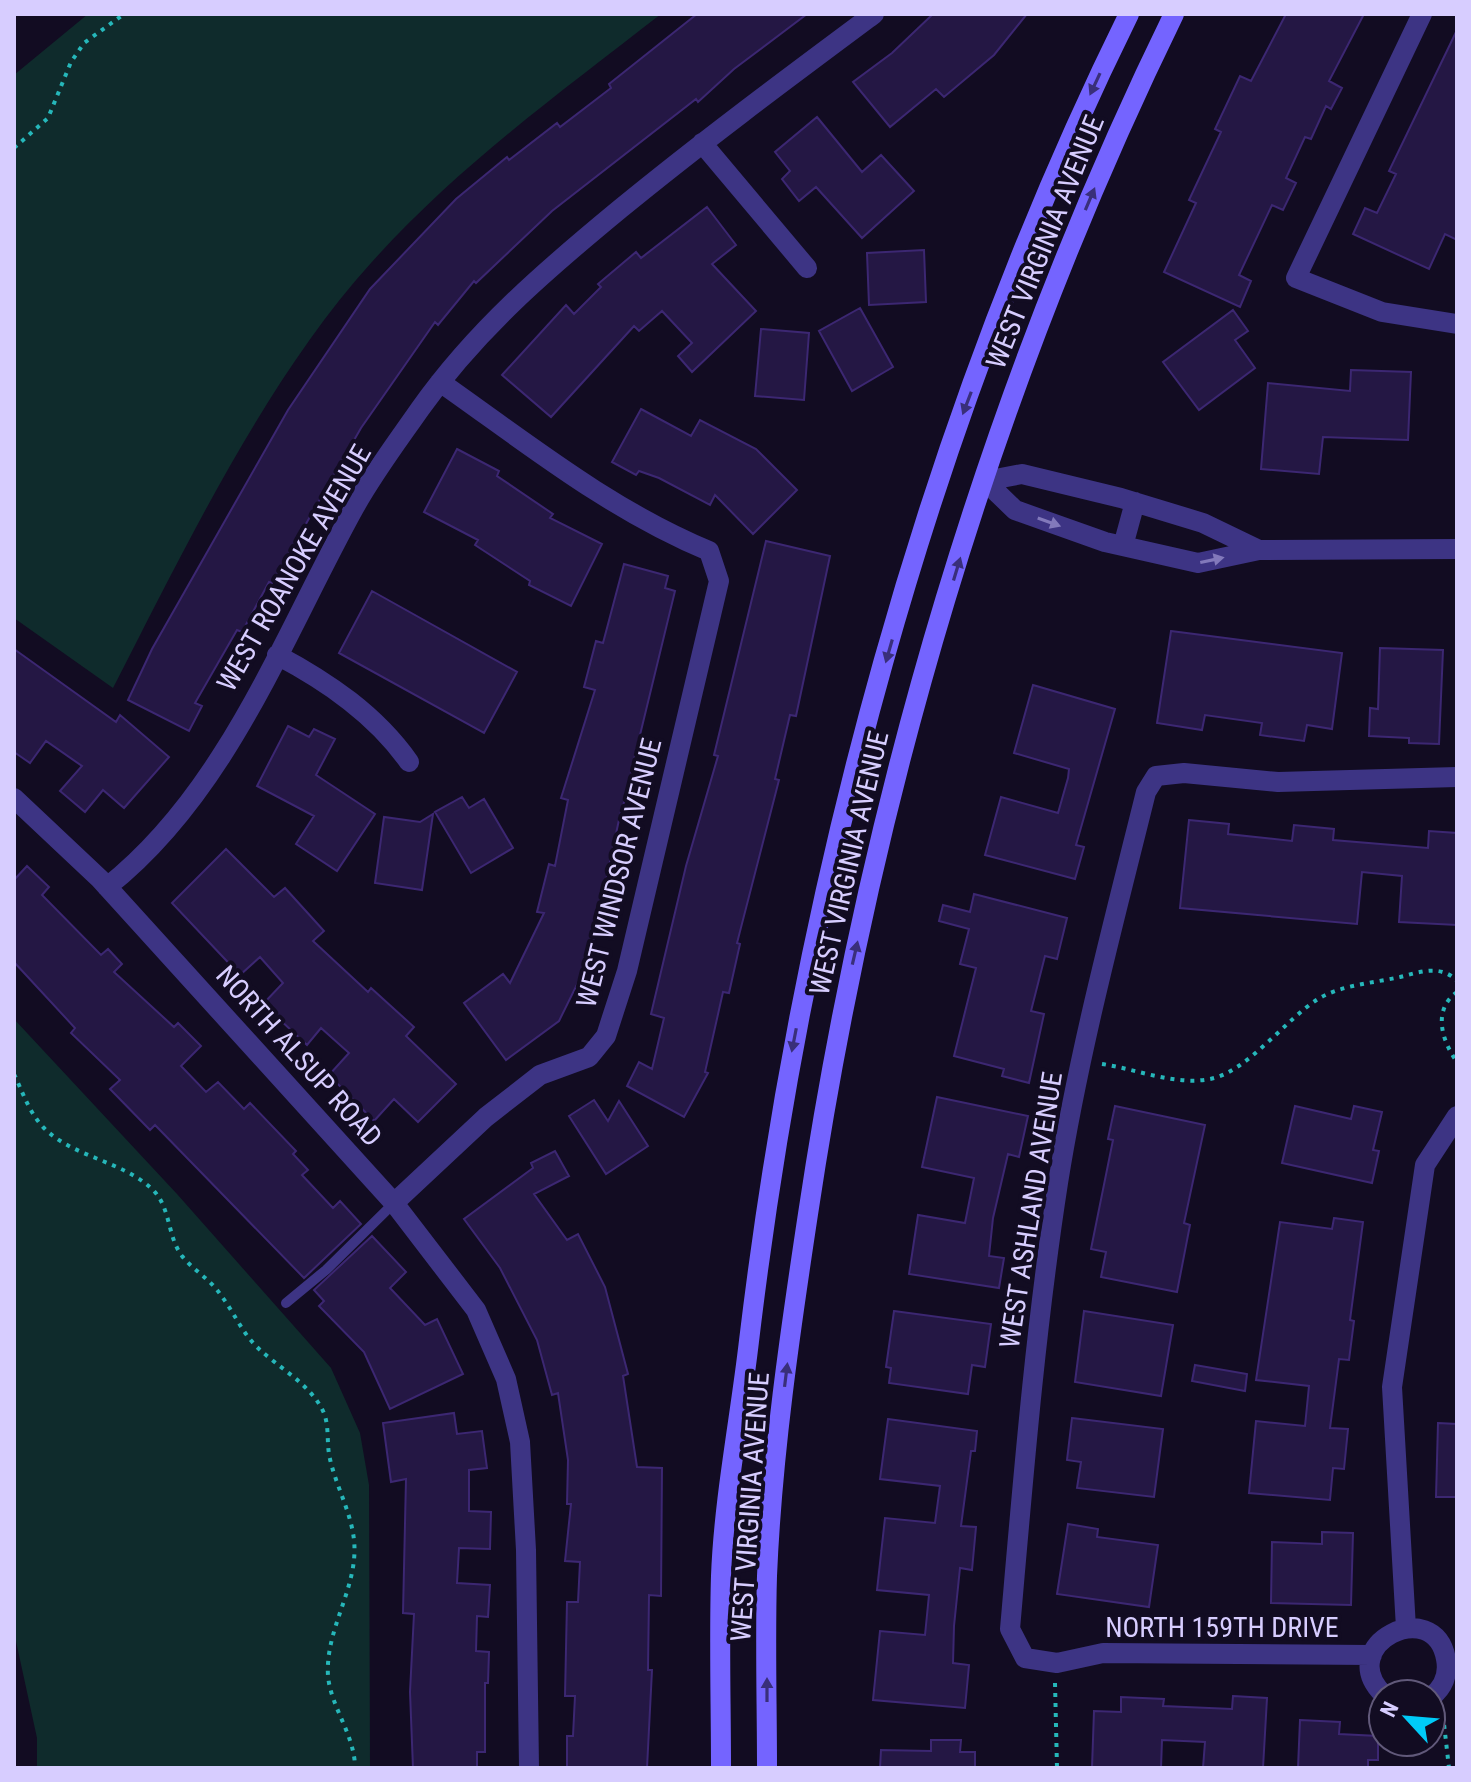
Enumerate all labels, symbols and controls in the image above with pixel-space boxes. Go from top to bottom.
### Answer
one-way arrow [1088,73,1102,96]
street label: WEST VIRGINIA AVENUE [979,111,1111,373]
one-way arrow [1084,187,1097,211]
one-way arrow [960,392,973,416]
street label: WEST ROANOKE AVENUE [210,439,378,697]
one-way arrow [1037,516,1061,529]
one-way arrow [1200,553,1225,566]
one-way arrow [951,557,964,581]
one-way arrow [882,640,895,664]
street label: WEST VIRGINIA AVENUE [803,728,895,998]
street label: WEST WINDSOR AVENUE [570,735,668,1011]
one-way arrow [849,940,862,965]
street label: NORTH ALSUP ROAD [209,959,389,1153]
one-way arrow [788,1028,800,1053]
street label: WEST ASHLAND AVENUE [993,1069,1069,1351]
one-way arrow [780,1362,793,1387]
street label: WEST VIRGINIA AVENUE [724,1371,776,1643]
street label: NORTH 159TH DRIVE [1105,1611,1339,1644]
one-way arrow [761,1677,773,1702]
north arrow [1367,1678,1447,1758]
text: N [1375,1698,1404,1721]

